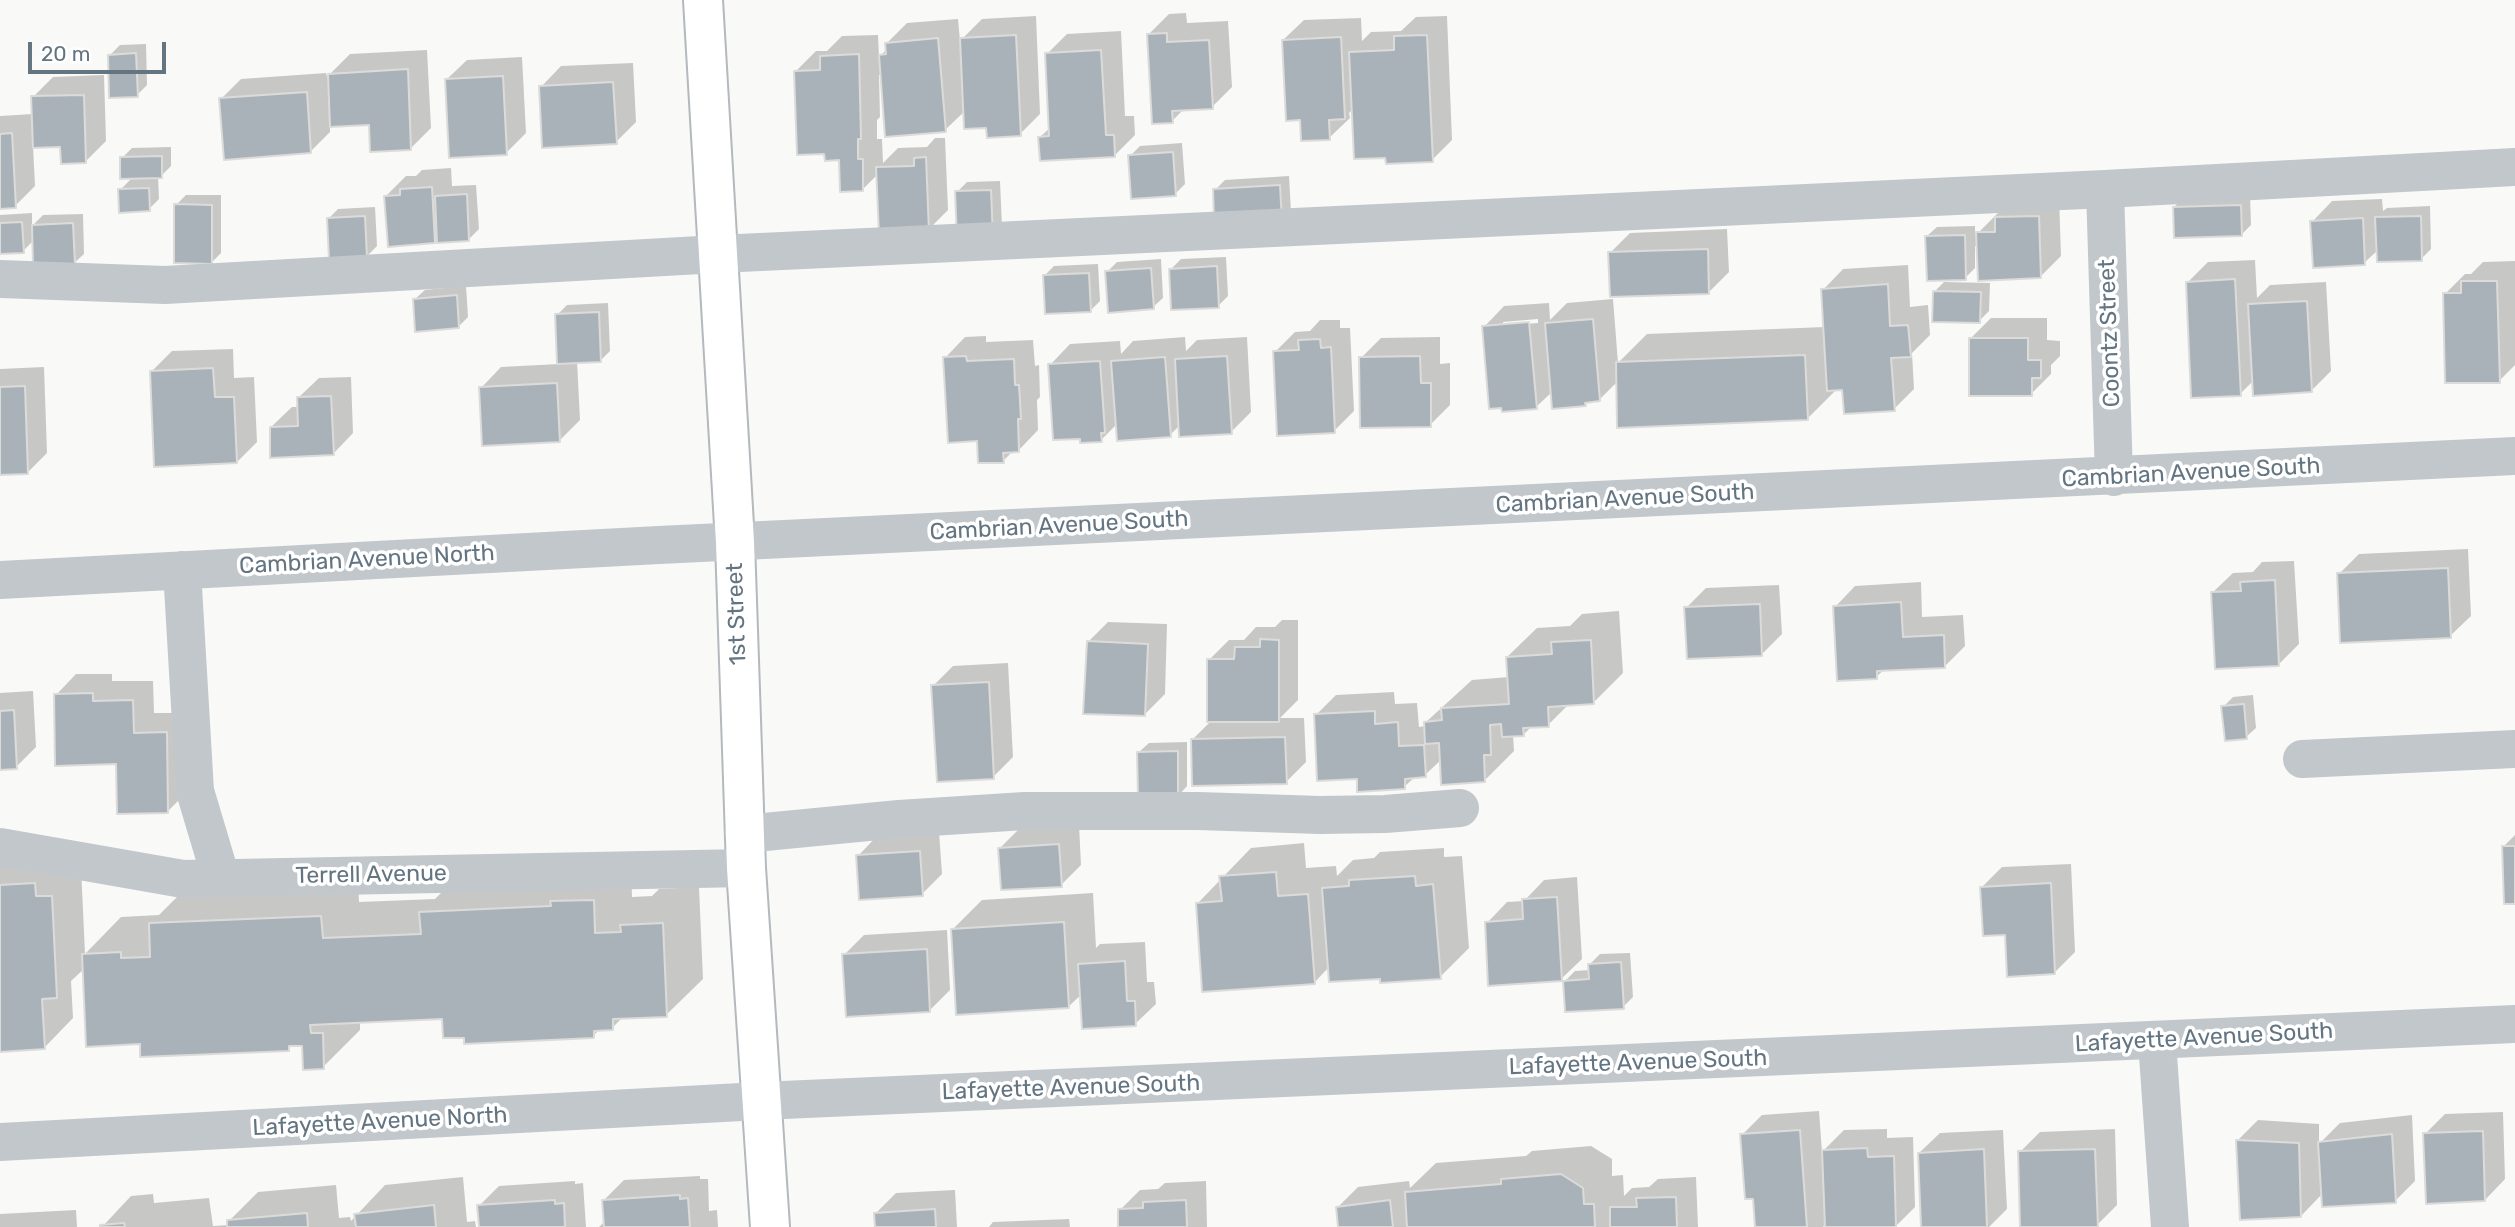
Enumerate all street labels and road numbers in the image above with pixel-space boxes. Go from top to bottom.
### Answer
street label: Coontz Street [2094,258,2126,408]
street label: Cambrian Avenue South [2061,452,2321,494]
street label: Cambrian Avenue South [1495,478,1755,520]
street label: Cambrian Avenue South [929,505,1189,547]
street label: Cambrian Avenue North [239,540,495,580]
street label: 1st Street [721,562,753,666]
street label: Terrell Avenue [295,860,447,890]
street label: Lafayette Avenue South [2074,1017,2334,1059]
street label: Lafayette Avenue South [1508,1045,1768,1081]
street label: Lafayette Avenue South [941,1070,1201,1106]
street label: Lafayette Avenue North [252,1102,508,1142]

